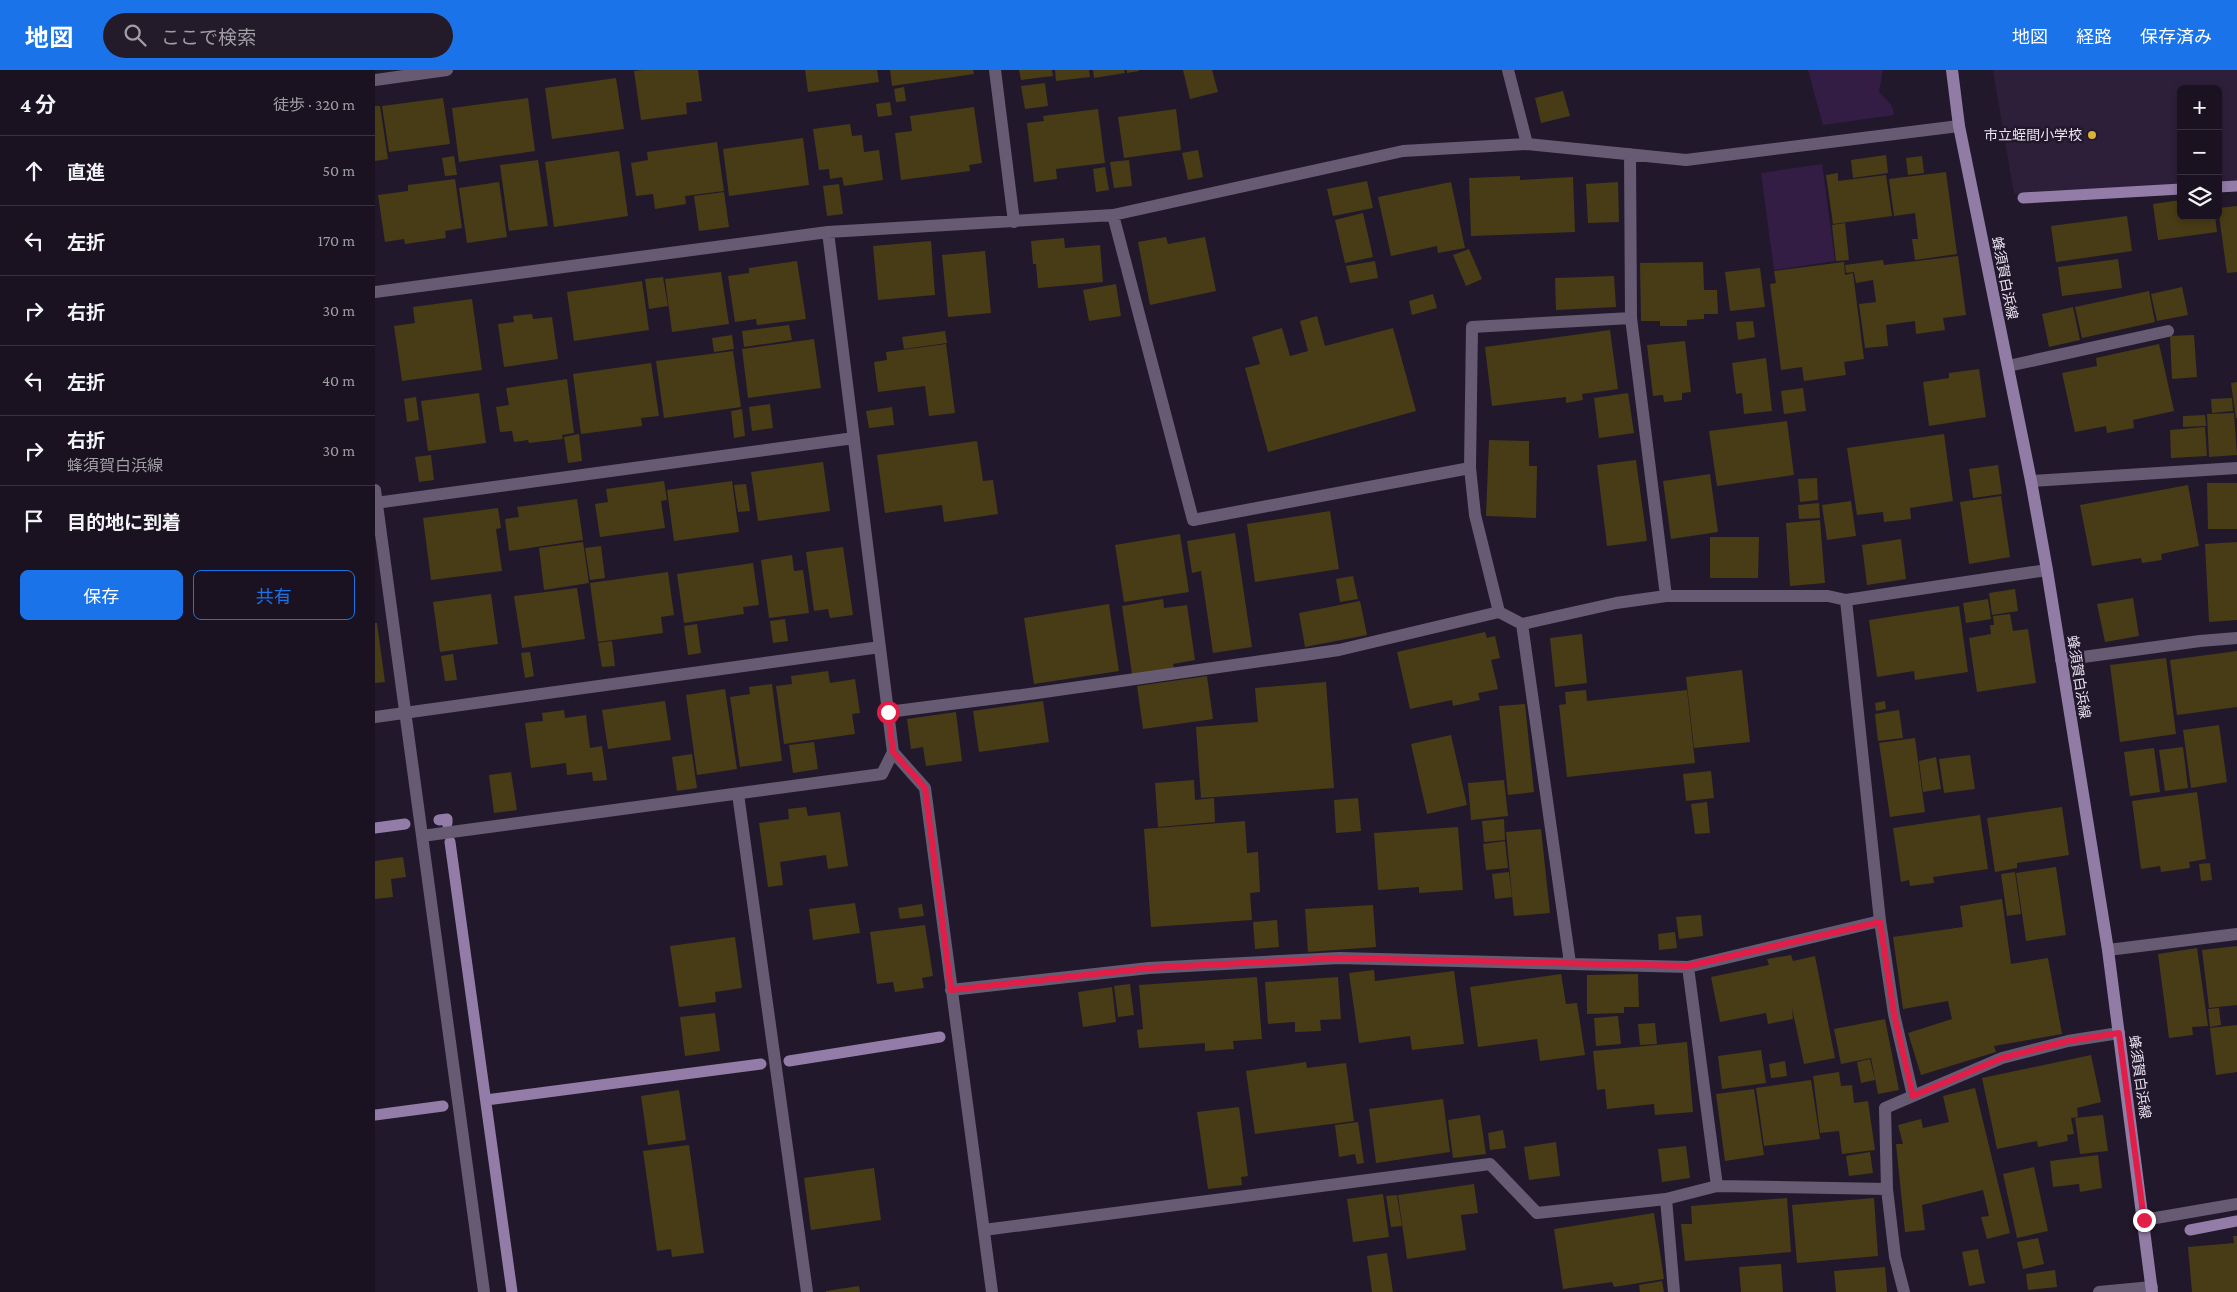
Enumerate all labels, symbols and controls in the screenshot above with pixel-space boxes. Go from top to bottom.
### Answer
search box [103,13,453,58]
icon: search [121,21,149,49]
text: 地図 [25,24,73,51]
text: ここで検索 [161,27,256,48]
text: 地図 [2012,27,2048,47]
text: 経路 [2076,27,2112,47]
text: 保存済み [2140,27,2212,47]
map controls [2177,85,2222,220]
button: + [2177,85,2222,130]
text: 4 分 [20,93,56,117]
text: 徒歩 · 320 m [273,96,355,113]
place label: 市立蛭間小学校 [1984,127,2082,143]
marker: 市立蛭間小学校 [2086,129,2098,141]
button: − [2177,130,2222,175]
icon: ahead [20,157,48,185]
text: 直進 [67,162,105,183]
text: 50 m [323,162,355,179]
button: layers [2177,175,2222,220]
icon: left [20,227,48,255]
text: 左折 [67,232,105,253]
text: 170 m [318,232,355,249]
street label: 蜂須賀白浜線 [1989,235,2021,321]
icon: right [20,297,48,325]
text: 右折 [67,302,105,323]
text: 30 m [323,302,355,319]
icon: left [20,367,48,395]
text: 左折 [67,372,105,393]
text: 40 m [322,372,355,389]
text: 右折 [67,430,105,451]
icon: right [20,437,48,465]
text: 30 m [323,442,355,459]
text: 蜂須賀白浜線 [67,457,163,474]
icon: arrive [20,507,48,535]
text: 目的地に到着 [67,512,181,533]
button: 保存 [20,570,183,620]
button: 共有 [193,570,355,620]
street label: 蜂須賀白浜線 [2065,634,2093,720]
route start [877,701,900,724]
street label: 蜂須賀白浜線 [2126,1034,2154,1120]
route end [2133,1209,2156,1232]

